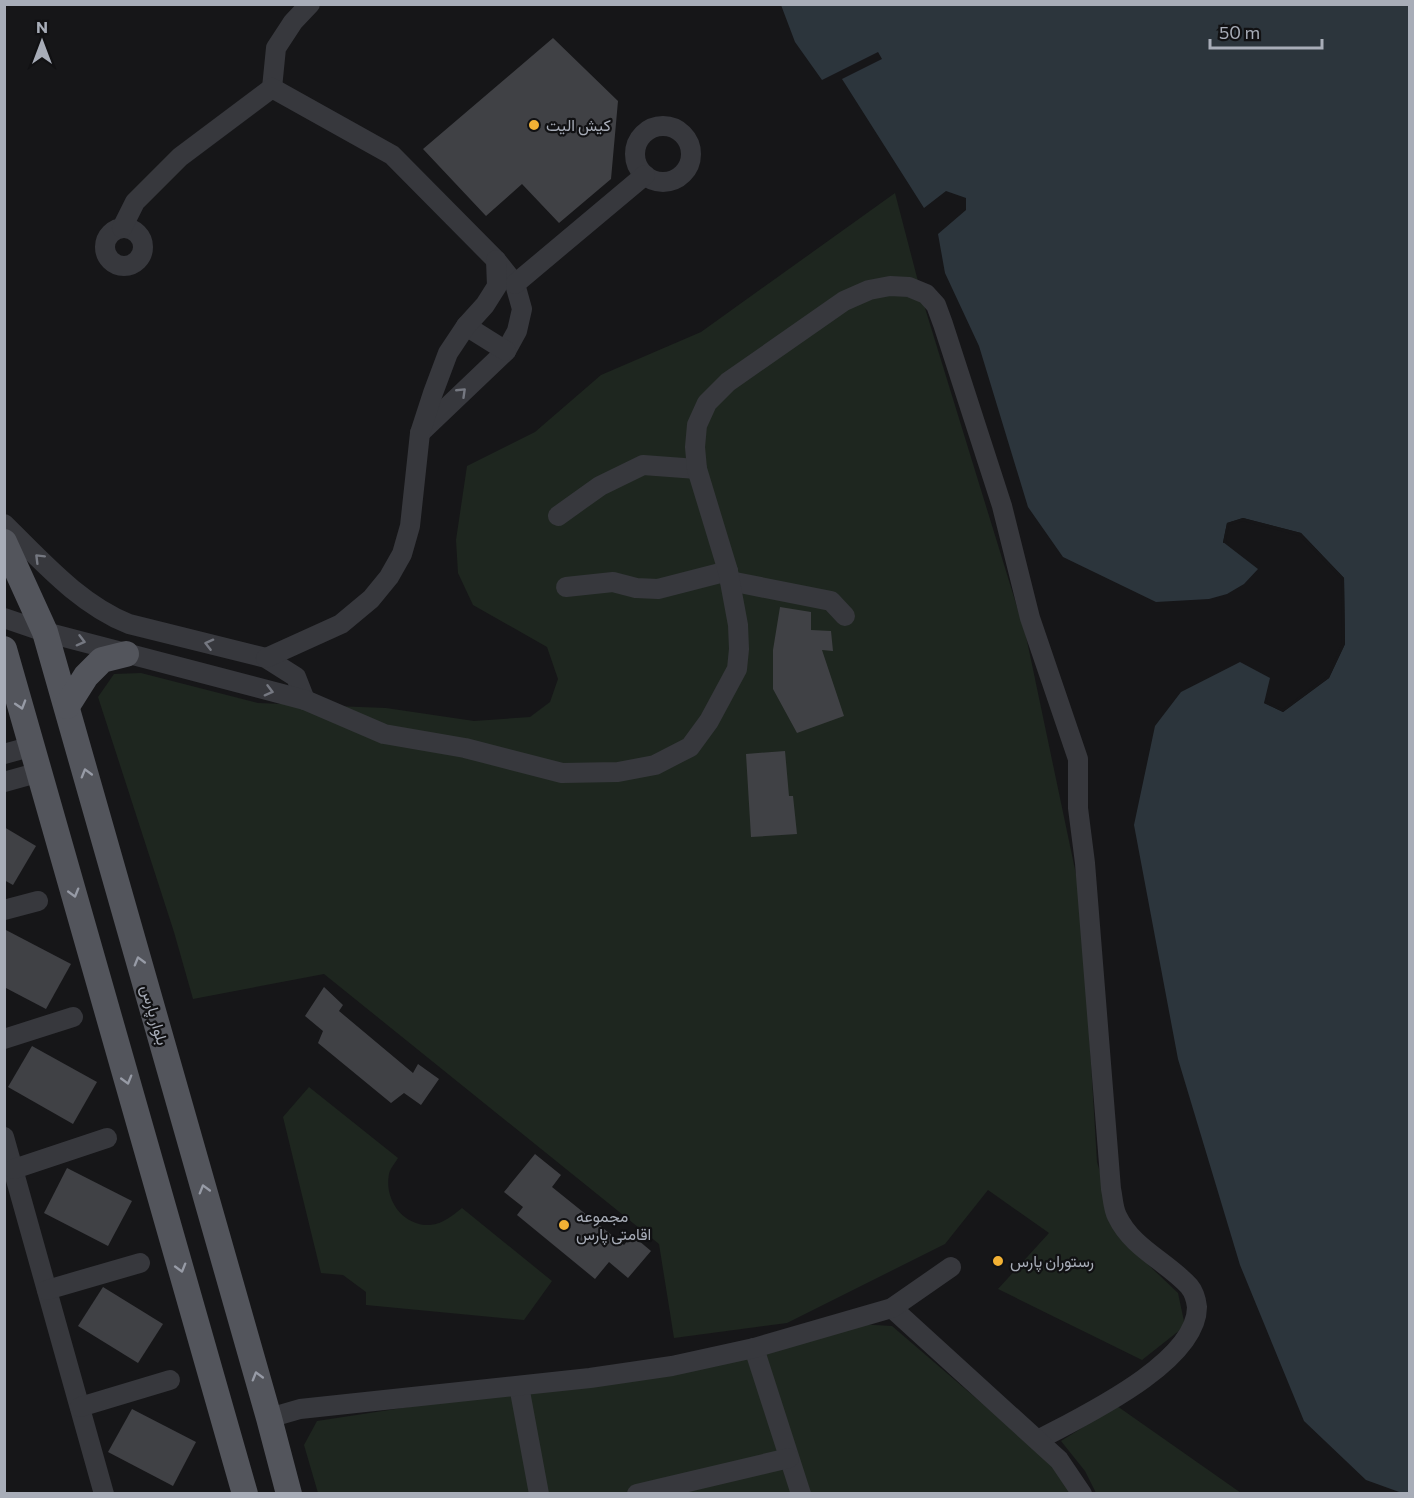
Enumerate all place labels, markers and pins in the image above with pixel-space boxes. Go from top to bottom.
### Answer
place label: کیش الیت [546,115,611,136]
marker: کیش الیت [527,118,541,132]
place label: مجموعه اقامتی پارس [576,1206,651,1246]
marker: مجموعه اقامتی پارس [557,1218,571,1232]
place label: رستوران پارس [1010,1251,1094,1273]
marker: رستوران پارس [991,1254,1005,1268]

